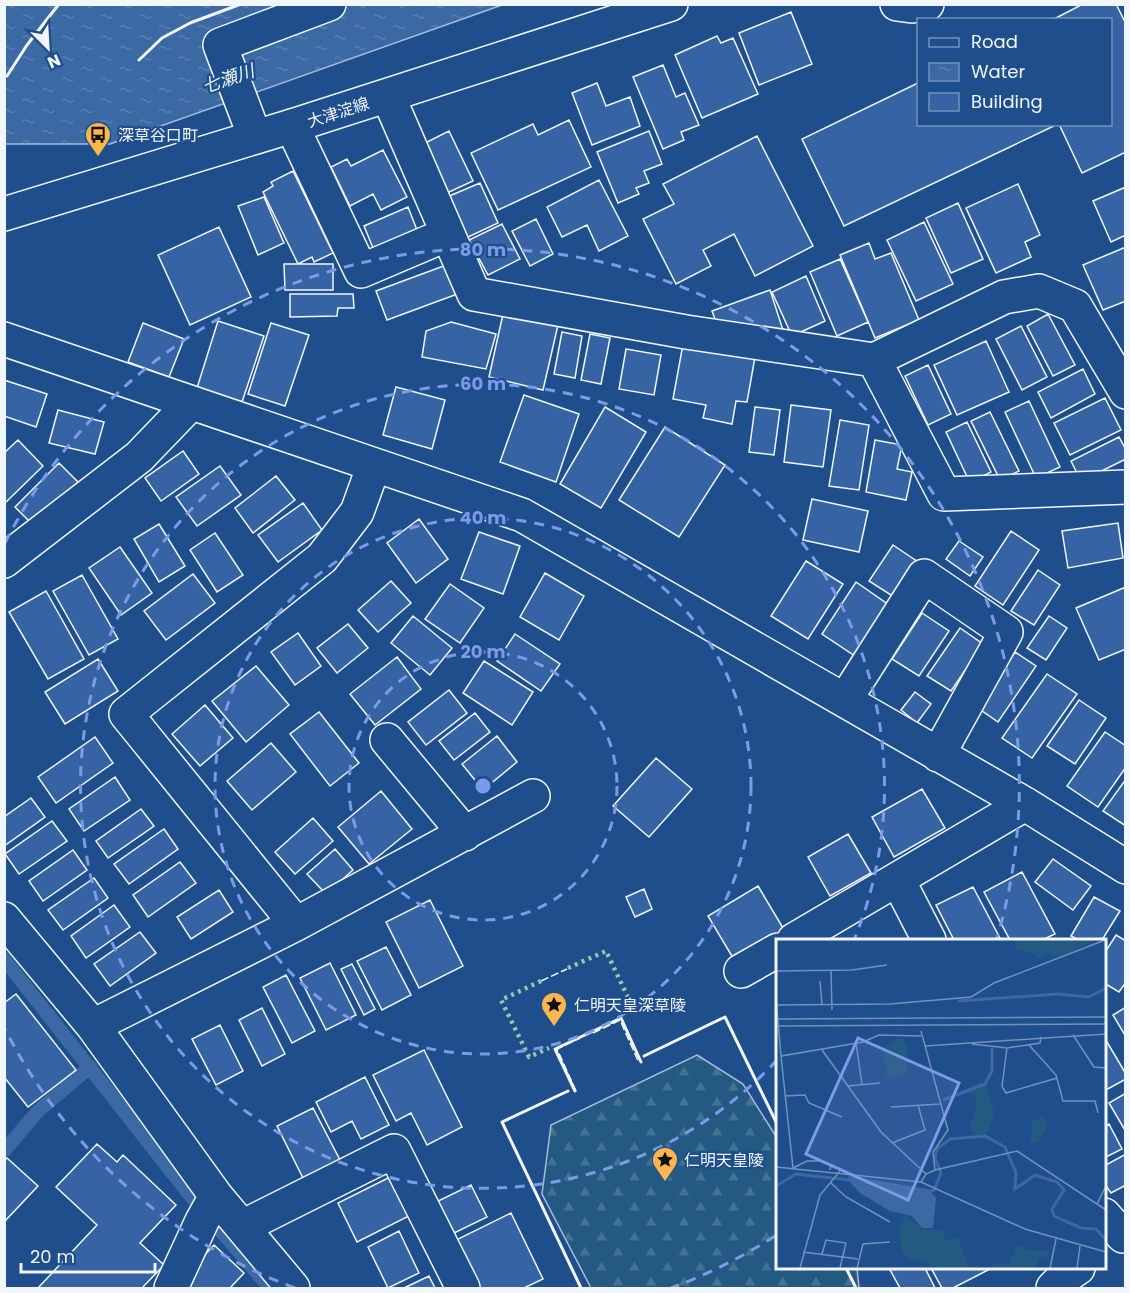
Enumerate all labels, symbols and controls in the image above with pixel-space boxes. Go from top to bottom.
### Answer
north arrow [18,18,78,78]
legend [917,18,1112,126]
text: Road [971,29,1018,54]
text: N [44,48,64,74]
water label: 七瀬川 [198,57,259,99]
text: Water [971,59,1025,84]
text: Building [971,89,1043,114]
street label: 大津淀線 [304,92,372,133]
bus stop icon: 深草谷口町 [83,120,113,158]
place label: 深草谷口町 [118,124,198,147]
text: 80 m [460,237,506,262]
text: 60 m [460,371,506,396]
text: 40 m [460,505,506,530]
text: 20 m [461,639,505,664]
centre of rings [473,776,493,796]
inset map [776,939,1106,1269]
place icon: 仁明天皇深草陵 [539,990,569,1028]
place label: 仁明天皇深草陵 [574,994,686,1017]
place icon: 仁明天皇陵 [650,1145,680,1183]
place label: 仁明天皇陵 [684,1149,764,1172]
scale bar [21,1236,154,1274]
text: 20 m [30,1244,75,1269]

